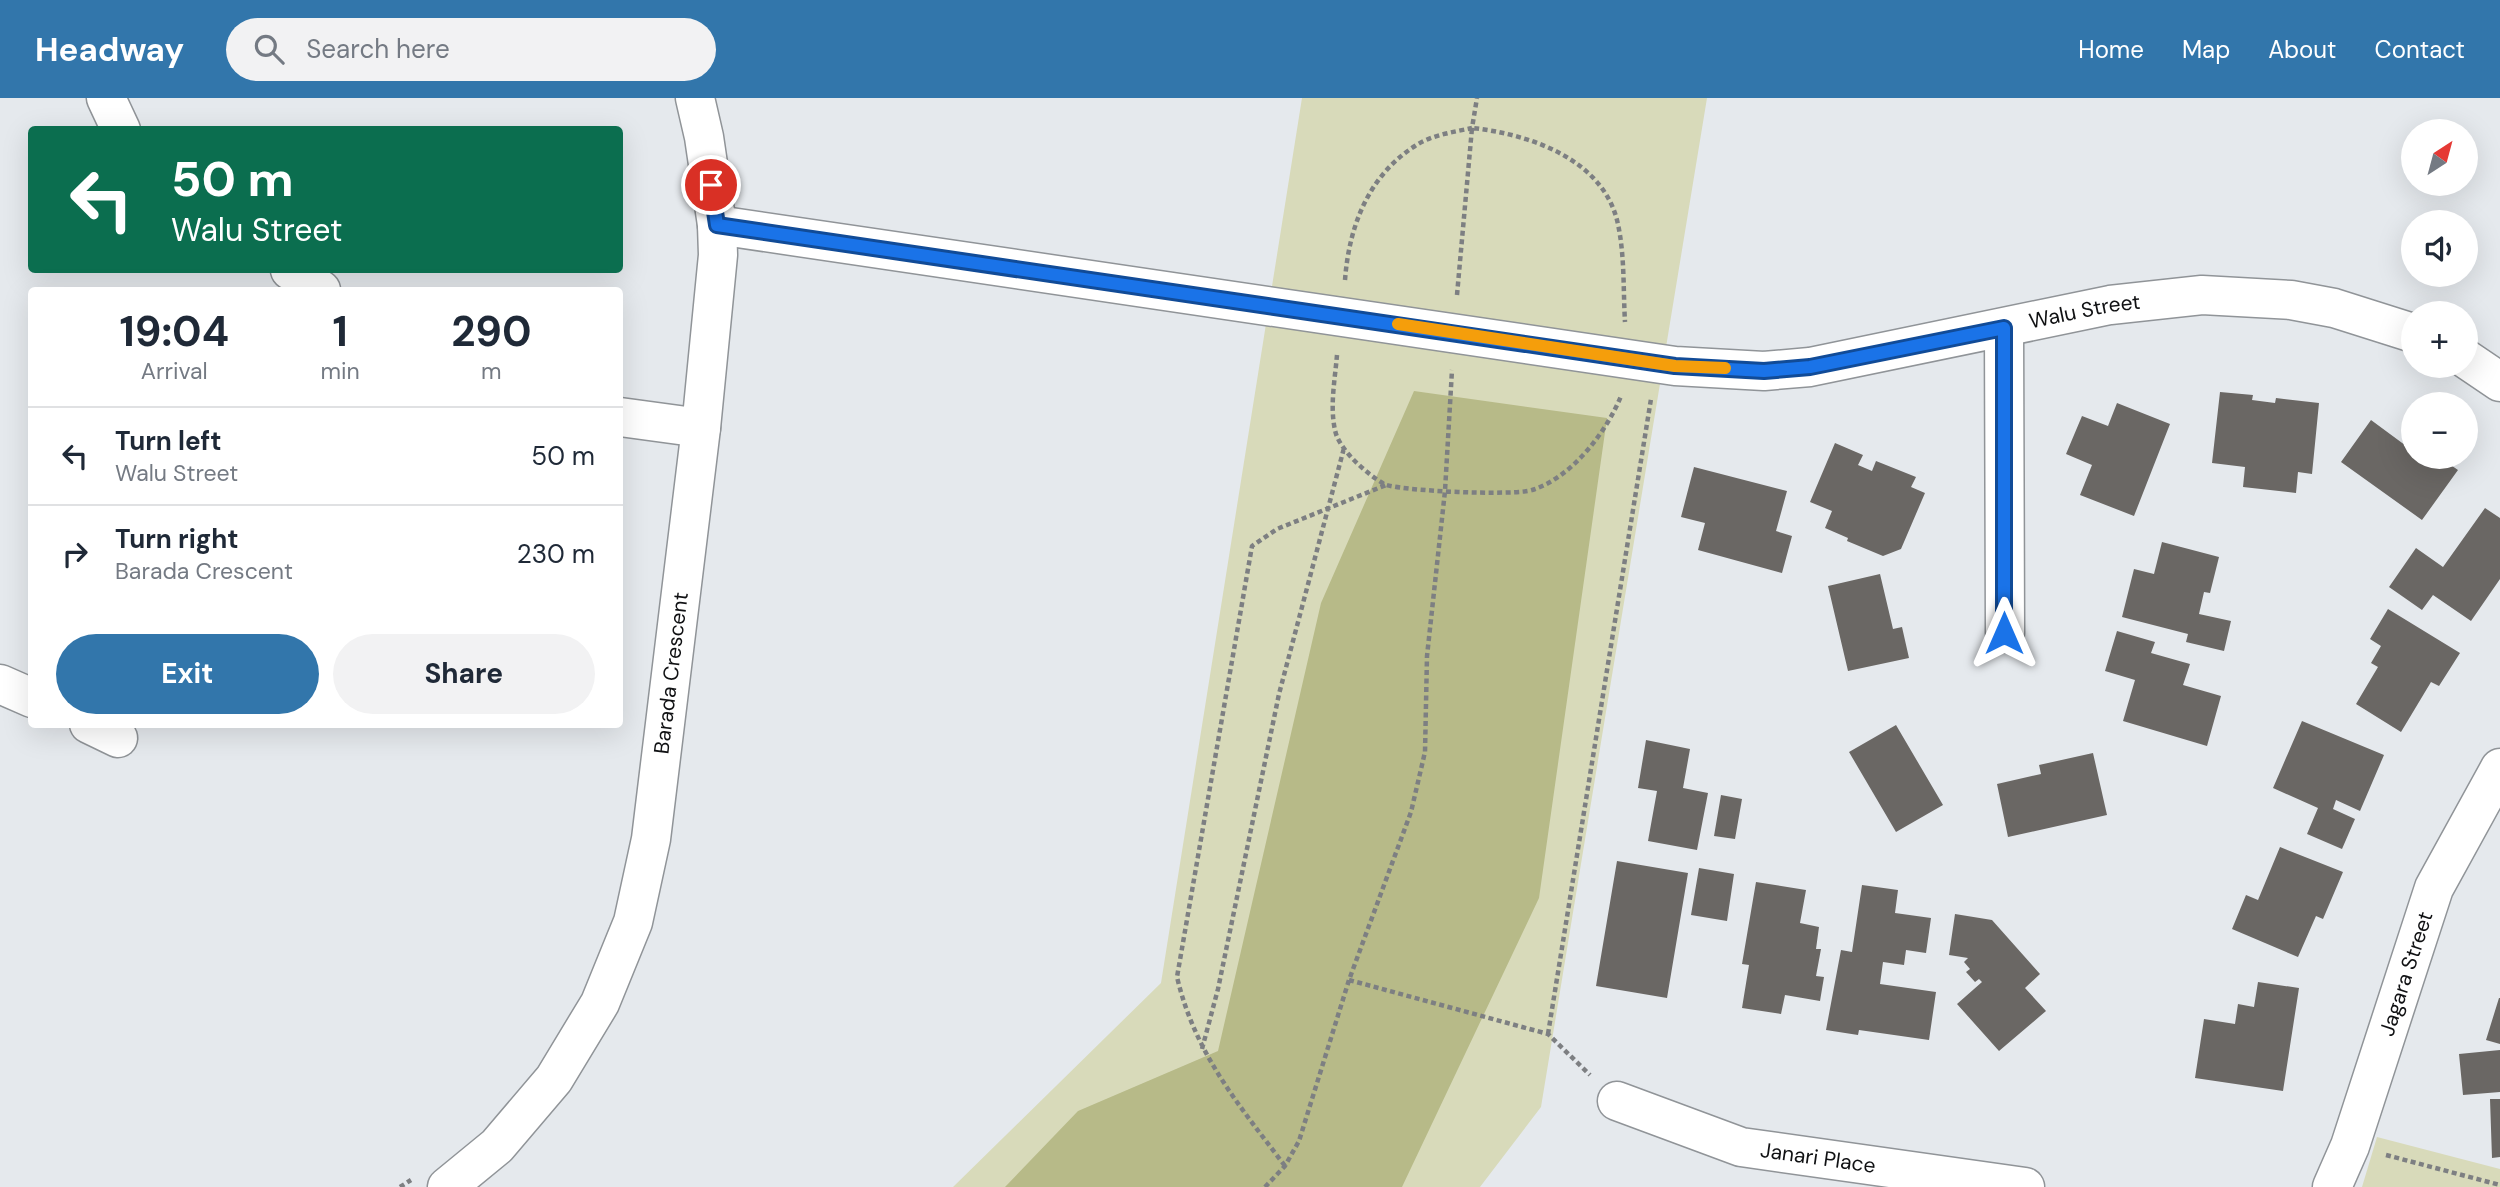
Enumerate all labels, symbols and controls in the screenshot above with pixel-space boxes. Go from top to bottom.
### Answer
search box [226,18,716,81]
text: Headway [35,28,184,71]
icon: search [250,30,288,68]
text: Search here [306,32,450,66]
text: Home [2078,34,2144,65]
text: Map [2182,34,2230,65]
text: About [2268,34,2337,65]
text: Contact [2375,34,2465,65]
north arrow [2401,119,2478,196]
map controls [2401,119,2478,469]
text: 50 m [171,147,294,211]
icon: left [56,154,147,245]
pin [681,155,741,215]
icon: arrive [692,166,730,204]
text: Walu Street [171,209,343,251]
button: sound [2401,210,2478,287]
street label: Walu Street [2027,288,2142,335]
button: + [2401,301,2478,378]
text: 19:04 [119,304,229,359]
text: 1 [332,304,348,359]
text: 290 [451,304,531,359]
text: Arrival [141,356,208,386]
text: min [320,356,360,386]
text: m [481,356,502,386]
button: − [2401,392,2478,469]
text: Turn left [115,424,222,458]
icon: left [56,437,94,475]
text: 50 m [531,439,595,473]
text: Walu Street [115,458,238,488]
text: Turn right [115,522,239,556]
icon: right [56,535,94,573]
text: 230 m [517,537,595,571]
text: Barada Crescent [115,556,293,586]
street label: Barada Crescent [647,591,695,756]
position arrow [1967,596,2041,670]
button: Exit [56,634,319,714]
button: Share [333,634,595,714]
street label: Jagara Street [2373,908,2439,1040]
street label: Janari Place [1759,1136,1878,1180]

